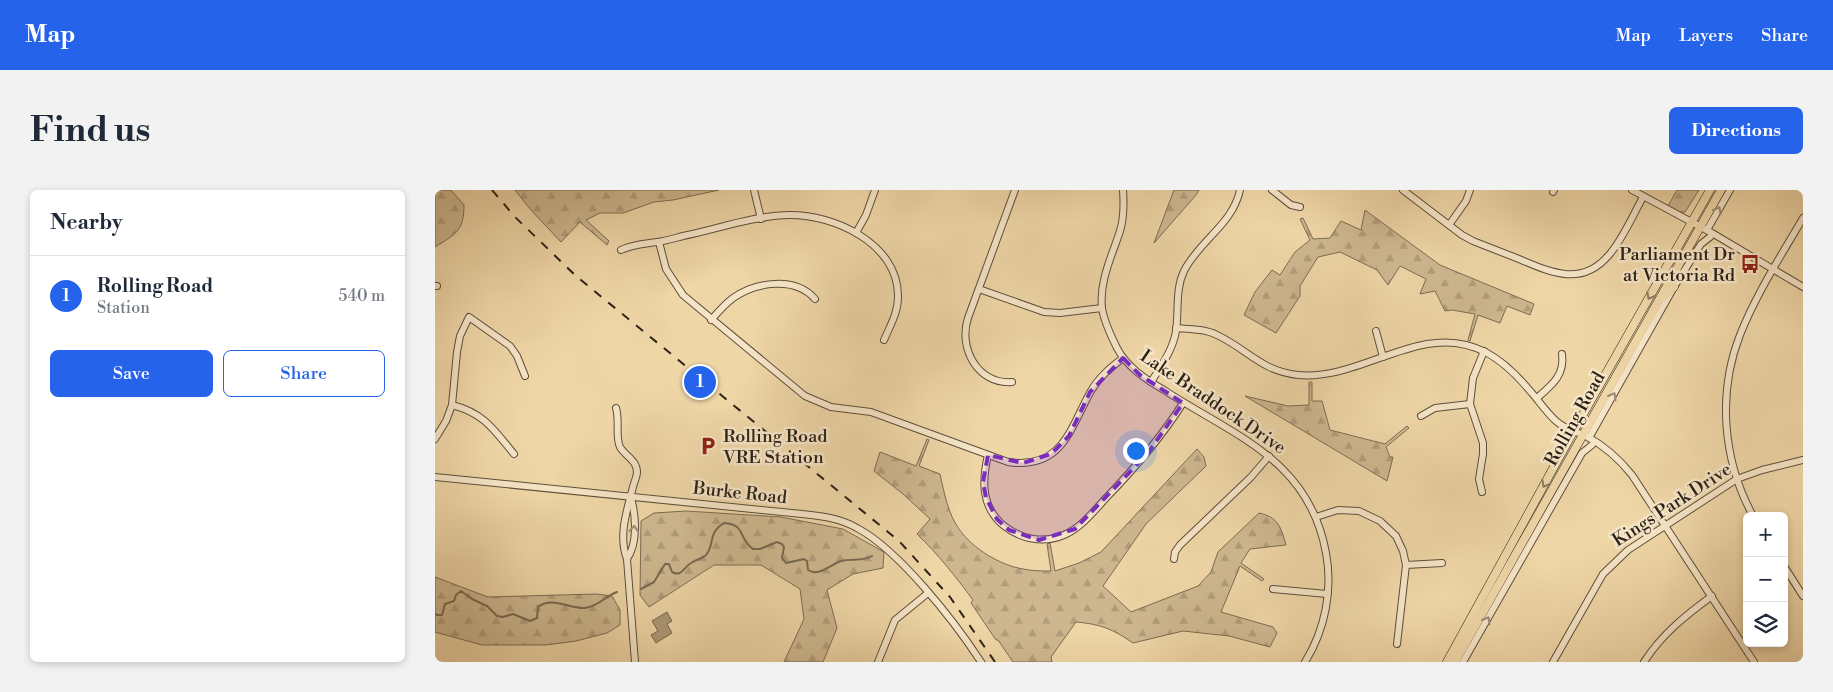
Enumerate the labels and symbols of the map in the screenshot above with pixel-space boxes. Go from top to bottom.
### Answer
one-way arrow [1712,207,1722,216]
place label: Parliament Dr at Victoria Rd [1619,243,1736,287]
bus stop icon: Parliament Dr at Victoria Rd [1739,253,1761,275]
one-way arrow [1647,291,1657,300]
street label: Lake Braddock Drive [1136,345,1290,459]
pin: 1 [684,363,716,401]
street label: Rolling Road [1540,367,1611,470]
one-way arrow [1607,392,1617,401]
place label: Rolling Road VRE Station [722,425,828,469]
parking icon: Rolling Road VRE Station [697,435,719,457]
your location [1123,438,1149,464]
street label: Kings Park Drive [1608,458,1736,552]
street label: Burke Road [691,477,789,509]
one-way arrow [1542,478,1552,487]
one-way arrow [628,524,639,532]
one-way arrow [1481,616,1491,625]

